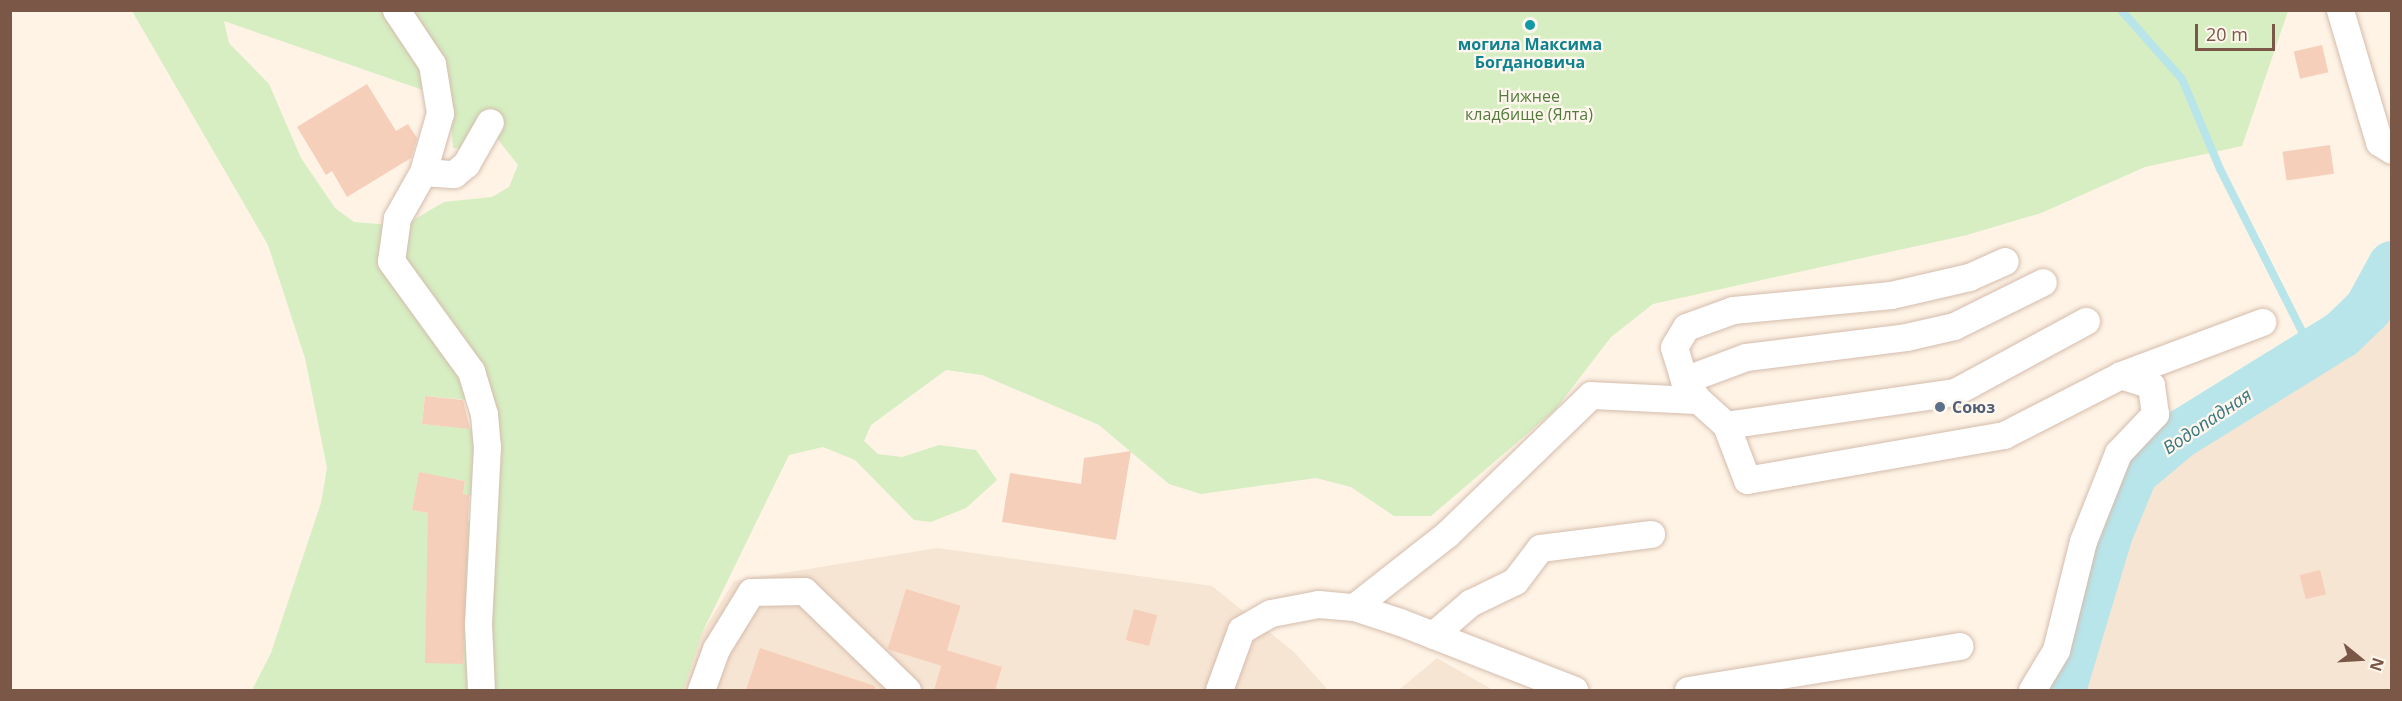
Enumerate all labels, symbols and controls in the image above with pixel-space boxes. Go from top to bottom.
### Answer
scale bar [2198,12,2278,50]
marker: могила Максима Богдановича [1523,18,1537,32]
text: 20 m [2206,22,2248,46]
place label: могила Максима Богдановича [1458,34,1602,72]
park label: Нижнее кладбище (Ялта) [1465,86,1593,124]
water label: Водопадная [2159,383,2255,459]
place label: Союз [1952,397,1995,417]
marker: Союз [1933,400,1947,414]
north arrow [2330,629,2390,689]
text: N [2365,655,2390,674]

